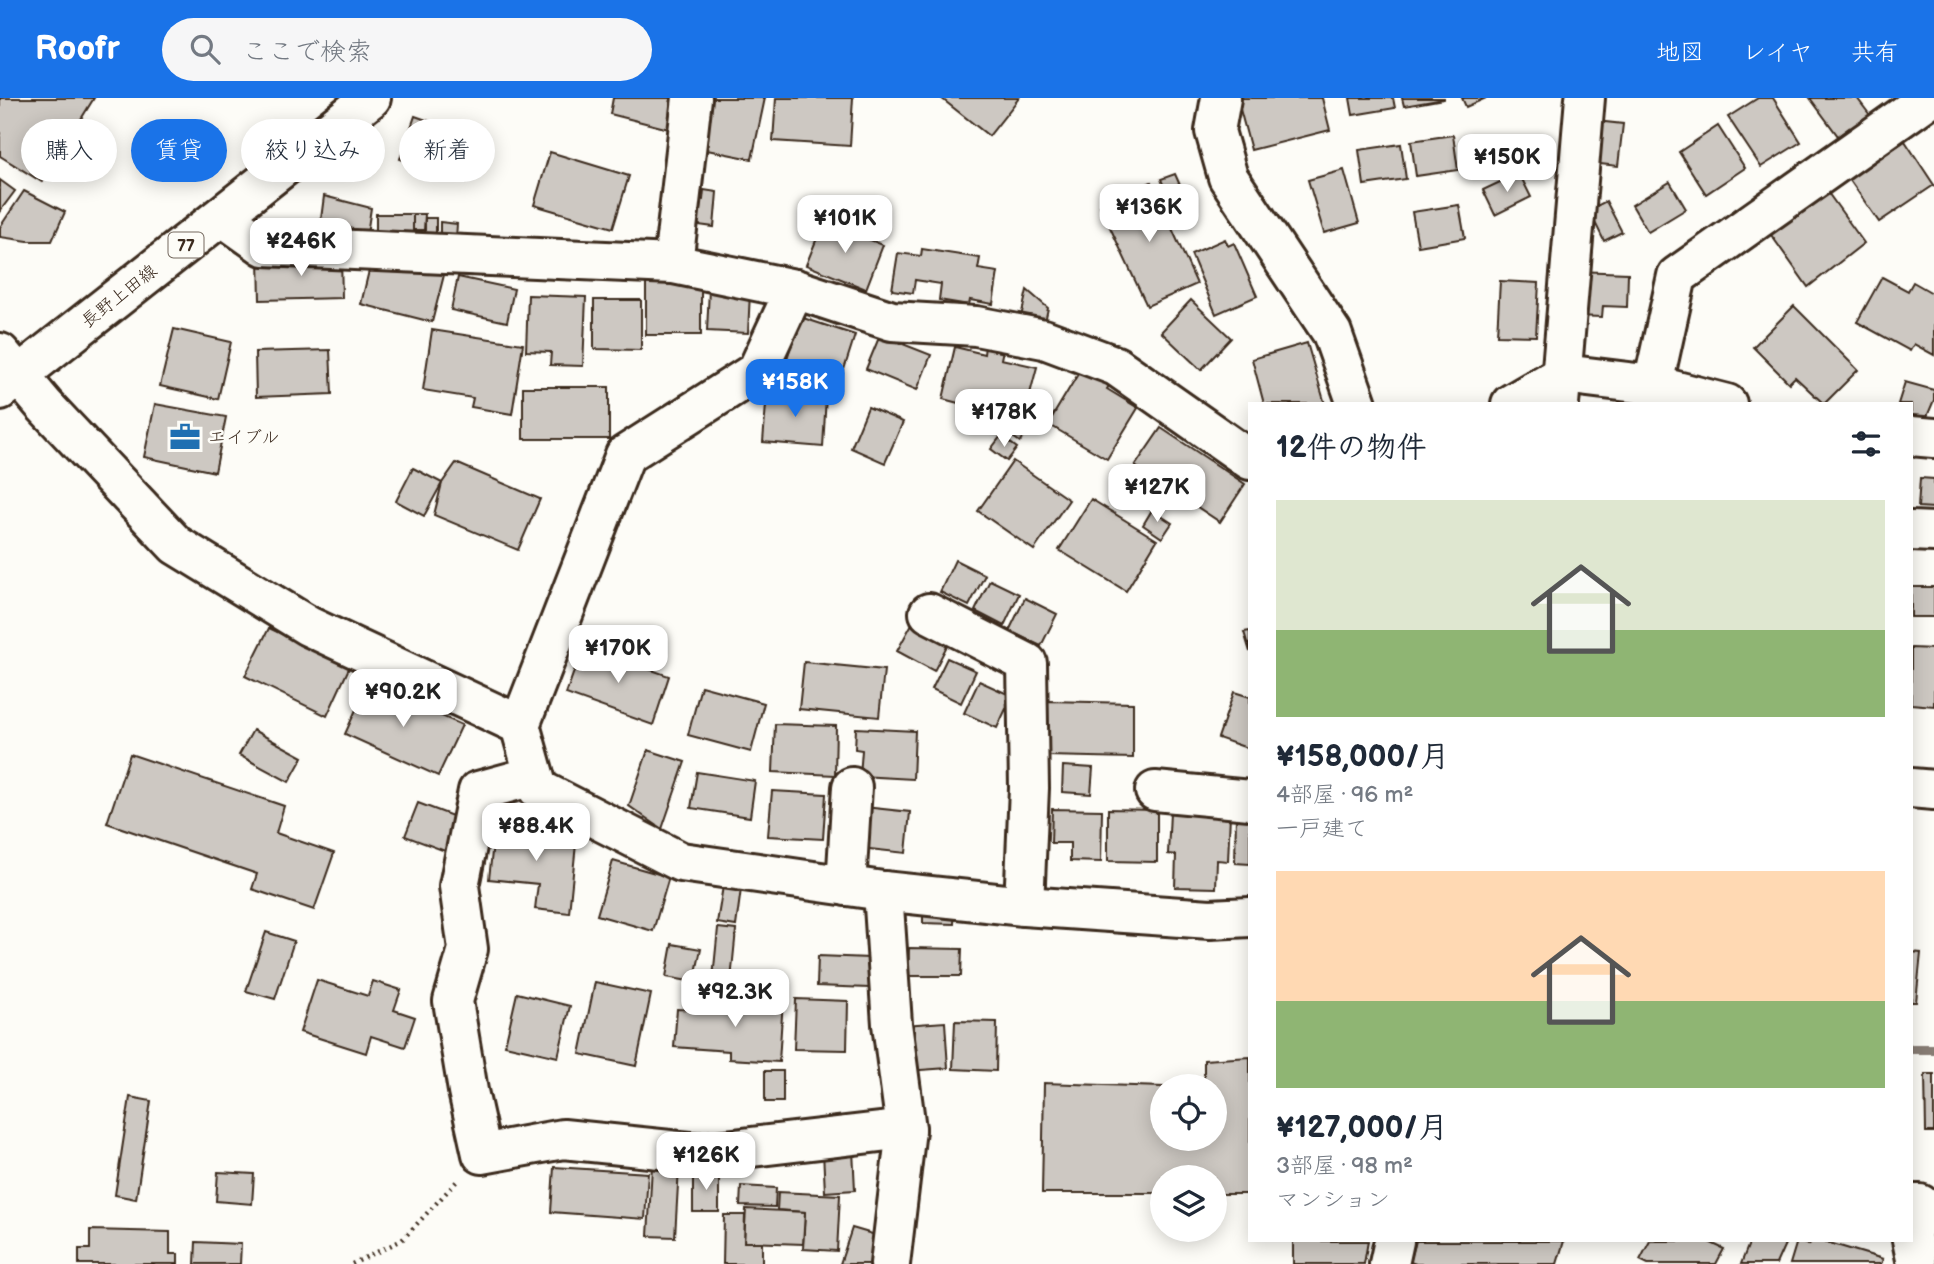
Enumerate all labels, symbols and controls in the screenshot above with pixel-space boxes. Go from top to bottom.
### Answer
search box [162,18,652,81]
text: Roofr [35,29,120,69]
icon: search [186,30,224,68]
text: ここで検索 [242,37,372,68]
text: 地図 [1656,38,1704,67]
text: レイヤ [1742,38,1813,67]
text: 共有 [1851,38,1899,67]
chip: 購入 [21,119,117,182]
chip: 賃貸 [131,119,227,182]
chip: 絞り込み [241,119,385,182]
chip: 新着 [399,119,495,182]
pin: ¥150K [1458,134,1556,194]
text: ¥150K [1473,143,1541,171]
pin: ¥136K [1100,184,1198,244]
text: ¥136K [1116,193,1182,221]
pin: ¥101K [796,195,894,255]
text: ¥101K [813,204,877,232]
pin: ¥246K [252,218,350,278]
text: ¥246K [266,227,336,255]
road number: 77 [168,232,204,258]
street label: 長野上田線 [77,260,161,332]
pin: ¥158K [746,360,844,419]
text: ¥158K [762,368,828,396]
pin: ¥178K [955,390,1053,449]
text: ¥178K [971,398,1037,426]
office icon: エイブル [168,420,202,454]
icon: filters [1847,425,1885,463]
place label: エイブル [208,427,279,448]
text: 12件の物件 [1276,430,1427,466]
pin: ¥127K [1108,464,1206,524]
text: ¥127K [1124,473,1190,501]
icon: home [1518,546,1644,672]
pin: ¥170K [569,626,667,685]
text: ¥170K [585,634,651,662]
pin: ¥90.2K [346,670,460,729]
text: ¥90.2K [365,678,441,706]
text: ¥158,000/月 [1276,739,1450,775]
text: 4部屋 · 96 m² [1276,781,1414,809]
pin: ¥88.4K [479,804,593,863]
text: ¥88.4K [498,812,574,840]
text: 一戸建て [1276,815,1368,843]
icon: home [1518,917,1644,1043]
pin: ¥92.3K [678,970,792,1029]
text: ¥92.3K [697,978,773,1006]
map controls [1150,1074,1227,1242]
button: locate [1150,1074,1227,1151]
text: ¥127,000/月 [1276,1110,1448,1146]
pin: ¥126K [657,1132,755,1192]
text: ¥126K [672,1141,740,1169]
text: 3部屋 · 98 m² [1276,1152,1413,1180]
button: layers [1150,1165,1227,1242]
text: マンション [1276,1186,1390,1214]

